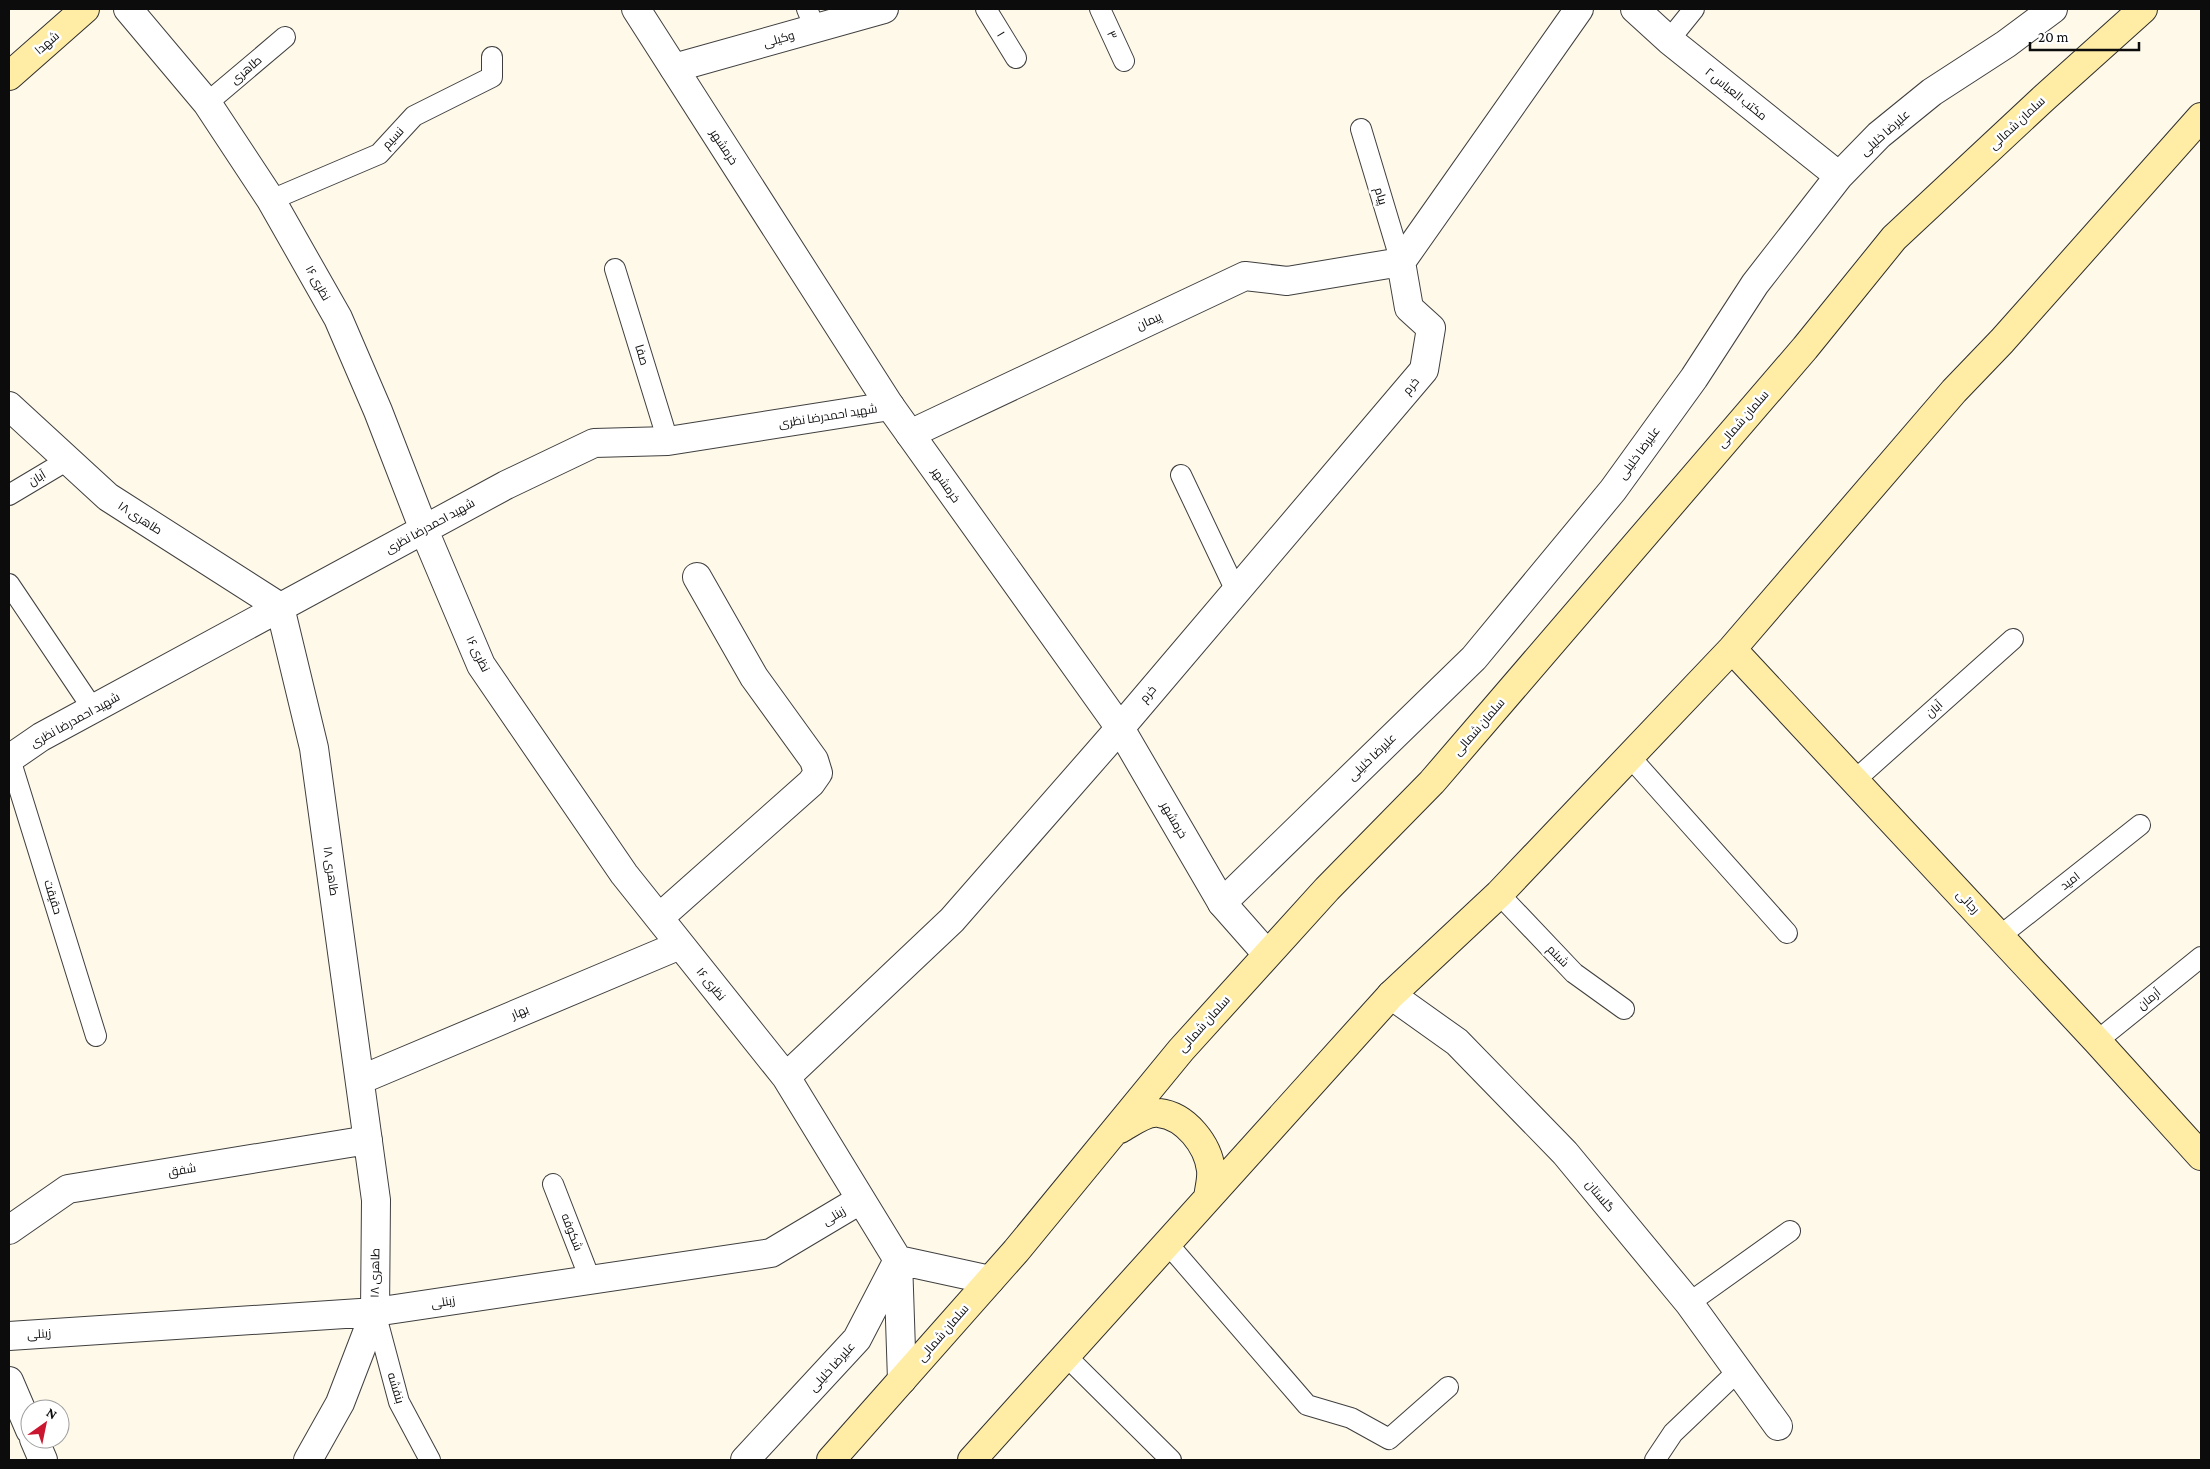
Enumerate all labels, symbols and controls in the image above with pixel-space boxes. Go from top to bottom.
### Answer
scale bar [2030,20,2139,52]
street label: وکیلی [762,28,796,50]
street label: ۳ [1104,28,1120,42]
street label: شهدا [32,29,62,57]
street label: ۱ [994,29,1008,39]
text: 20 m [2038,29,2069,45]
street label: طاهری [228,53,264,87]
street label: مکتب العباس ۲ [1702,65,1770,123]
street label: سلمان شمالی [1986,94,2048,152]
street label: علیرضا خلیلی [1857,107,1913,159]
street label: نسیم [379,124,407,153]
street label: خرمشهر [707,126,741,168]
street label: پیام [1370,185,1391,208]
street label: نظری ۱۶ [303,263,333,303]
street label: پیمان [1134,309,1165,335]
street label: صفا [632,343,652,367]
street label: خرم [1400,375,1423,398]
street label: سلمان شمالی [1714,388,1772,450]
street label: شهید احمدرضا نظری [778,401,878,431]
street label: علیرضا خلیلی [1615,424,1663,482]
street label: خرمشهر [928,464,963,505]
street label: آبان [26,467,49,489]
street label: شهید احمدرضا نظری [383,496,477,556]
street label: طاهری ۱۸ [115,499,165,537]
street label: نظری ۱۶ [463,634,493,674]
street label: خرم [1137,683,1160,706]
street label: شهید احمدرضا نظری [28,690,122,750]
street label: سلمان شمالی [1450,696,1508,758]
street label: آبان [1923,697,1946,720]
street label: علیرضا خلیلی [1345,731,1399,783]
street label: خرمشهر [1157,798,1190,841]
street label: طاهری ۱۸ [321,845,341,897]
street label: امید [2057,869,2083,893]
street label: حقیقت [41,878,65,916]
street label: رجائی [1954,887,1982,917]
street label: شبنم [1544,942,1572,971]
street label: نظری ۱۶ [694,965,728,1003]
street label: آرمان [2135,985,2164,1013]
street label: سلمان شمالی [1175,993,1233,1055]
street label: بهار [508,1002,531,1022]
street label: شفق [167,1161,197,1179]
street label: گلستان [1583,1177,1617,1215]
street label: زینلی [820,1204,848,1228]
street label: شکوفه [558,1211,586,1253]
street label: طاهری ۱۸ [368,1248,382,1298]
street label: زینلی [430,1293,456,1311]
street label: سلمان شمالی [914,1302,972,1364]
street label: زینلی [26,1326,52,1342]
street label: علیرضا خلیلی [806,1339,858,1395]
street label: بنفشه [385,1371,407,1405]
north arrow [20,1399,70,1449]
text: N [44,1404,61,1423]

